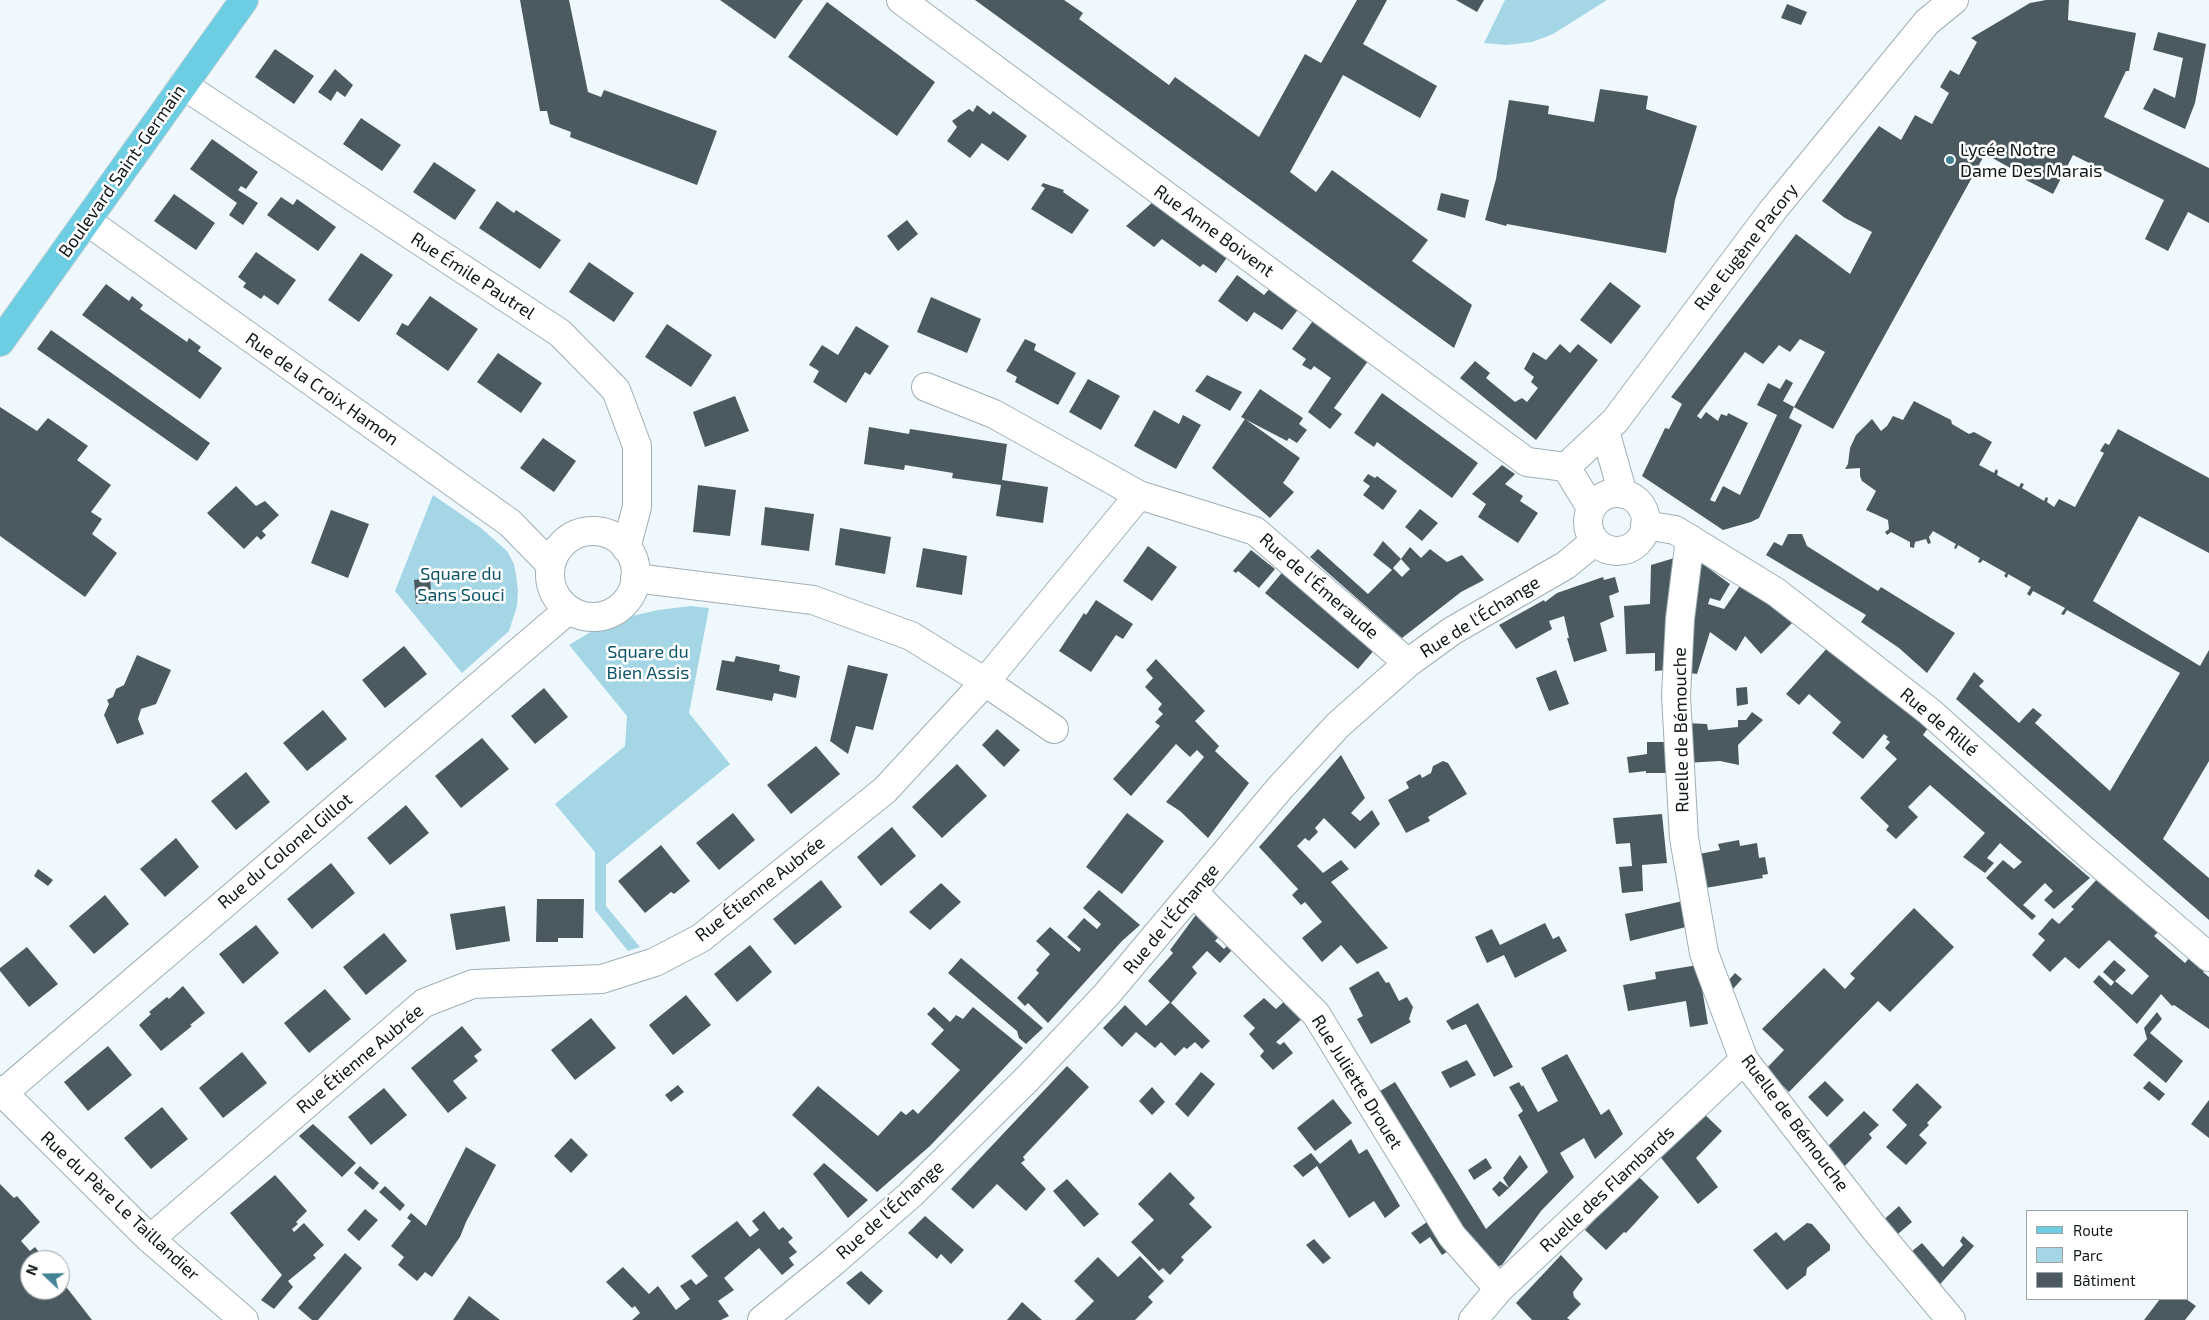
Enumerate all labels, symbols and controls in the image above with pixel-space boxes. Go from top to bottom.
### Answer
street label: Boulevard Saint-Germain [54,80,190,262]
place label: Lycée Notre Dame Des Marais [1960,139,2102,182]
marker: Lycée Notre Dame Des Marais [1944,154,1956,166]
street label: Rue Eugène Pacory [1690,179,1802,315]
street label: Rue Anne Boivent [1150,180,1278,282]
street label: Rue Émile Pautrel [407,228,539,324]
street label: Rue de la Croix Hamon [241,328,403,450]
street label: Rue de l'Émeraude [1255,528,1383,644]
park label: Square du Sans Souci [417,563,505,606]
street label: Rue de l'Échange [1416,572,1544,662]
park label: Square du Bien Assis [607,641,689,684]
street label: Ruelle de Bémouche [1669,647,1693,813]
street label: Rue de Rillé [1896,683,1982,761]
street label: Rue du Colonel Gillot [213,789,357,913]
street label: Rue Étienne Aubrée [691,832,829,946]
street label: Rue de l'Échange [1119,860,1223,978]
street label: Rue Étienne Aubrée [292,1000,428,1118]
street label: Rue Juliette Drouet [1307,1011,1407,1153]
street label: Ruelle de Bémouche [1737,1050,1853,1196]
street label: Ruelle des Flambards [1535,1121,1679,1257]
street label: Rue du Père Le Taillandier [36,1127,204,1285]
street label: Rue de l'Échange [832,1156,948,1264]
legend [2026,1210,2189,1300]
text: Route [2073,1221,2113,1239]
text: Parc [2073,1246,2103,1264]
north arrow [20,1250,70,1300]
text: N [22,1262,41,1278]
text: Bâtiment [2073,1271,2136,1289]

